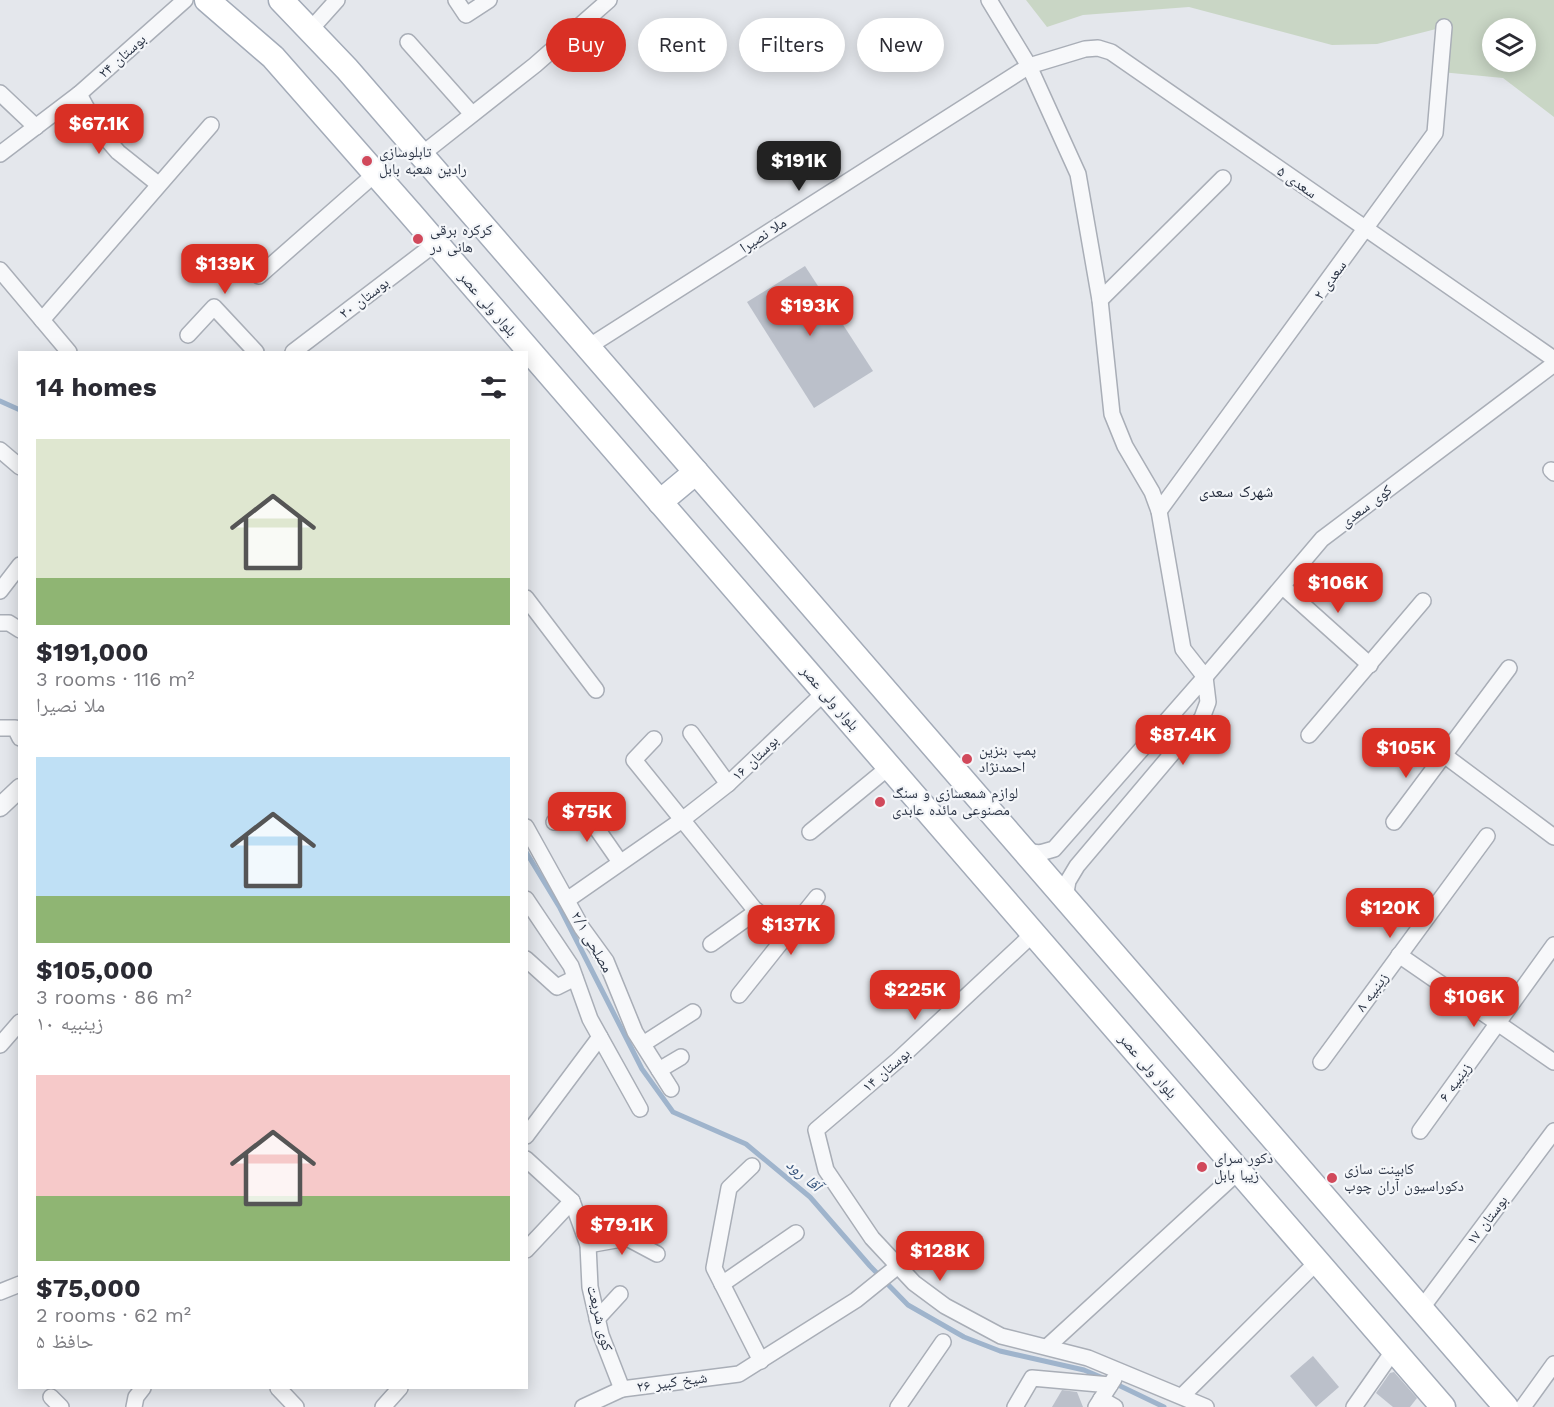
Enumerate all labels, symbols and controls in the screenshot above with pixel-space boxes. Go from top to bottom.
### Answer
chip: Buy [546,18,626,72]
chip: Rent [638,18,727,72]
chip: Filters [739,18,845,72]
chip: New [857,18,944,72]
map controls [1482,18,1536,72]
button: layers [1482,18,1536,72]
street label: بوستان ۲۴ [95,30,150,83]
pin: $67.1K [50,104,148,155]
text: $67.1K [69,111,129,135]
pin: $191K [757,141,841,192]
place label: تابلوسازی رادین شعبه بابل [379,143,467,179]
text: $191K [771,148,827,172]
marker: تابلوسازی رادین شعبه بابل [360,154,374,168]
street label: سعدی ۵ [1273,162,1320,203]
street label: ملا نصیرا [736,213,790,257]
place label: کرکره برقی هانی در [429,221,493,257]
marker: کرکره برقی هانی در [411,232,425,246]
pin: $139K [183,244,267,295]
text: $139K [195,251,255,275]
street label: سعدی ۲ [1310,257,1351,304]
street label: بلوار ولی عصر [453,267,521,341]
street label: بوستان ۲۰ [336,273,393,323]
pin: $193K [768,286,852,337]
text: $193K [780,293,840,317]
icon: filters [477,371,510,404]
text: 14 homes [36,372,157,402]
icon: home [219,478,327,586]
street label: کوی سعدی [1337,481,1396,532]
district label: شهرک سعدی [1199,482,1273,502]
pin: $106K [1296,563,1380,614]
text: $106K [1308,570,1368,594]
text: $191,000 [36,637,149,667]
street label: بلوار ولی عصر [795,661,863,735]
text: 3 rooms · 116 m² [36,667,195,691]
text: ملا نصیرا [36,693,105,717]
pin: $87.4K [1134,715,1232,766]
text: $87.4K [1150,722,1216,746]
pin: $105K [1364,728,1448,779]
street label: بوستان ۱۶ [728,732,783,785]
text: $105K [1376,735,1436,759]
place label: پمپ بنزین احمدنژاد [979,741,1036,776]
marker: پمپ بنزین احمدنژاد [960,752,974,766]
place label: لوازم شمعسازی و سنگ مصنوعی مائده عابدی [892,784,1018,820]
pin: $75K [551,792,623,843]
marker: لوازم شمعسازی و سنگ مصنوعی مائده عابدی [873,795,887,809]
icon: home [219,796,327,904]
text: $75K [562,799,612,823]
pin: $120K [1348,888,1432,939]
text: $120K [1360,895,1420,919]
pin: $137K [749,905,833,956]
street label: مصلحی ۲/۱ [566,908,617,976]
text: $137K [762,912,820,936]
text: $105,000 [36,955,153,985]
street label: زینبیه ۸ [1352,969,1392,1015]
pin: $225K [873,970,957,1021]
text: $225K [884,977,946,1001]
pin: $106K [1432,977,1516,1028]
text: $106K [1444,984,1504,1008]
text: 3 rooms · 86 m² [36,985,192,1009]
text: زینبیه ۱۰ [36,1011,103,1035]
street label: بلوار ولی عصر [1113,1029,1181,1103]
street label: بوستان ۱۴ [858,1044,914,1096]
street label: زینبیه ۶ [1435,1059,1475,1105]
icon: home [219,1114,327,1222]
place label: دکور سرای زیبا بابل [1214,1149,1273,1185]
water label: آقا رود [783,1155,828,1198]
marker: دکور سرای زیبا بابل [1195,1160,1209,1174]
place label: کابینت سازی دکوراسیون آران چوب [1344,1160,1464,1196]
marker: کابینت سازی دکوراسیون آران چوب [1325,1171,1339,1185]
street label: بوستان ۱۷ [1462,1192,1512,1249]
pin: $79.1K [573,1205,671,1256]
text: $79.1K [590,1212,654,1236]
pin: $128K [898,1231,982,1282]
text: $128K [910,1238,970,1262]
text: $75,000 [36,1273,141,1303]
street label: کوی شریعت [582,1283,617,1353]
text: 2 rooms · 62 m² [36,1303,191,1327]
text: حافظ ۵ [36,1329,93,1353]
street label: شیخ کبیر ۲۶ [636,1368,709,1397]

